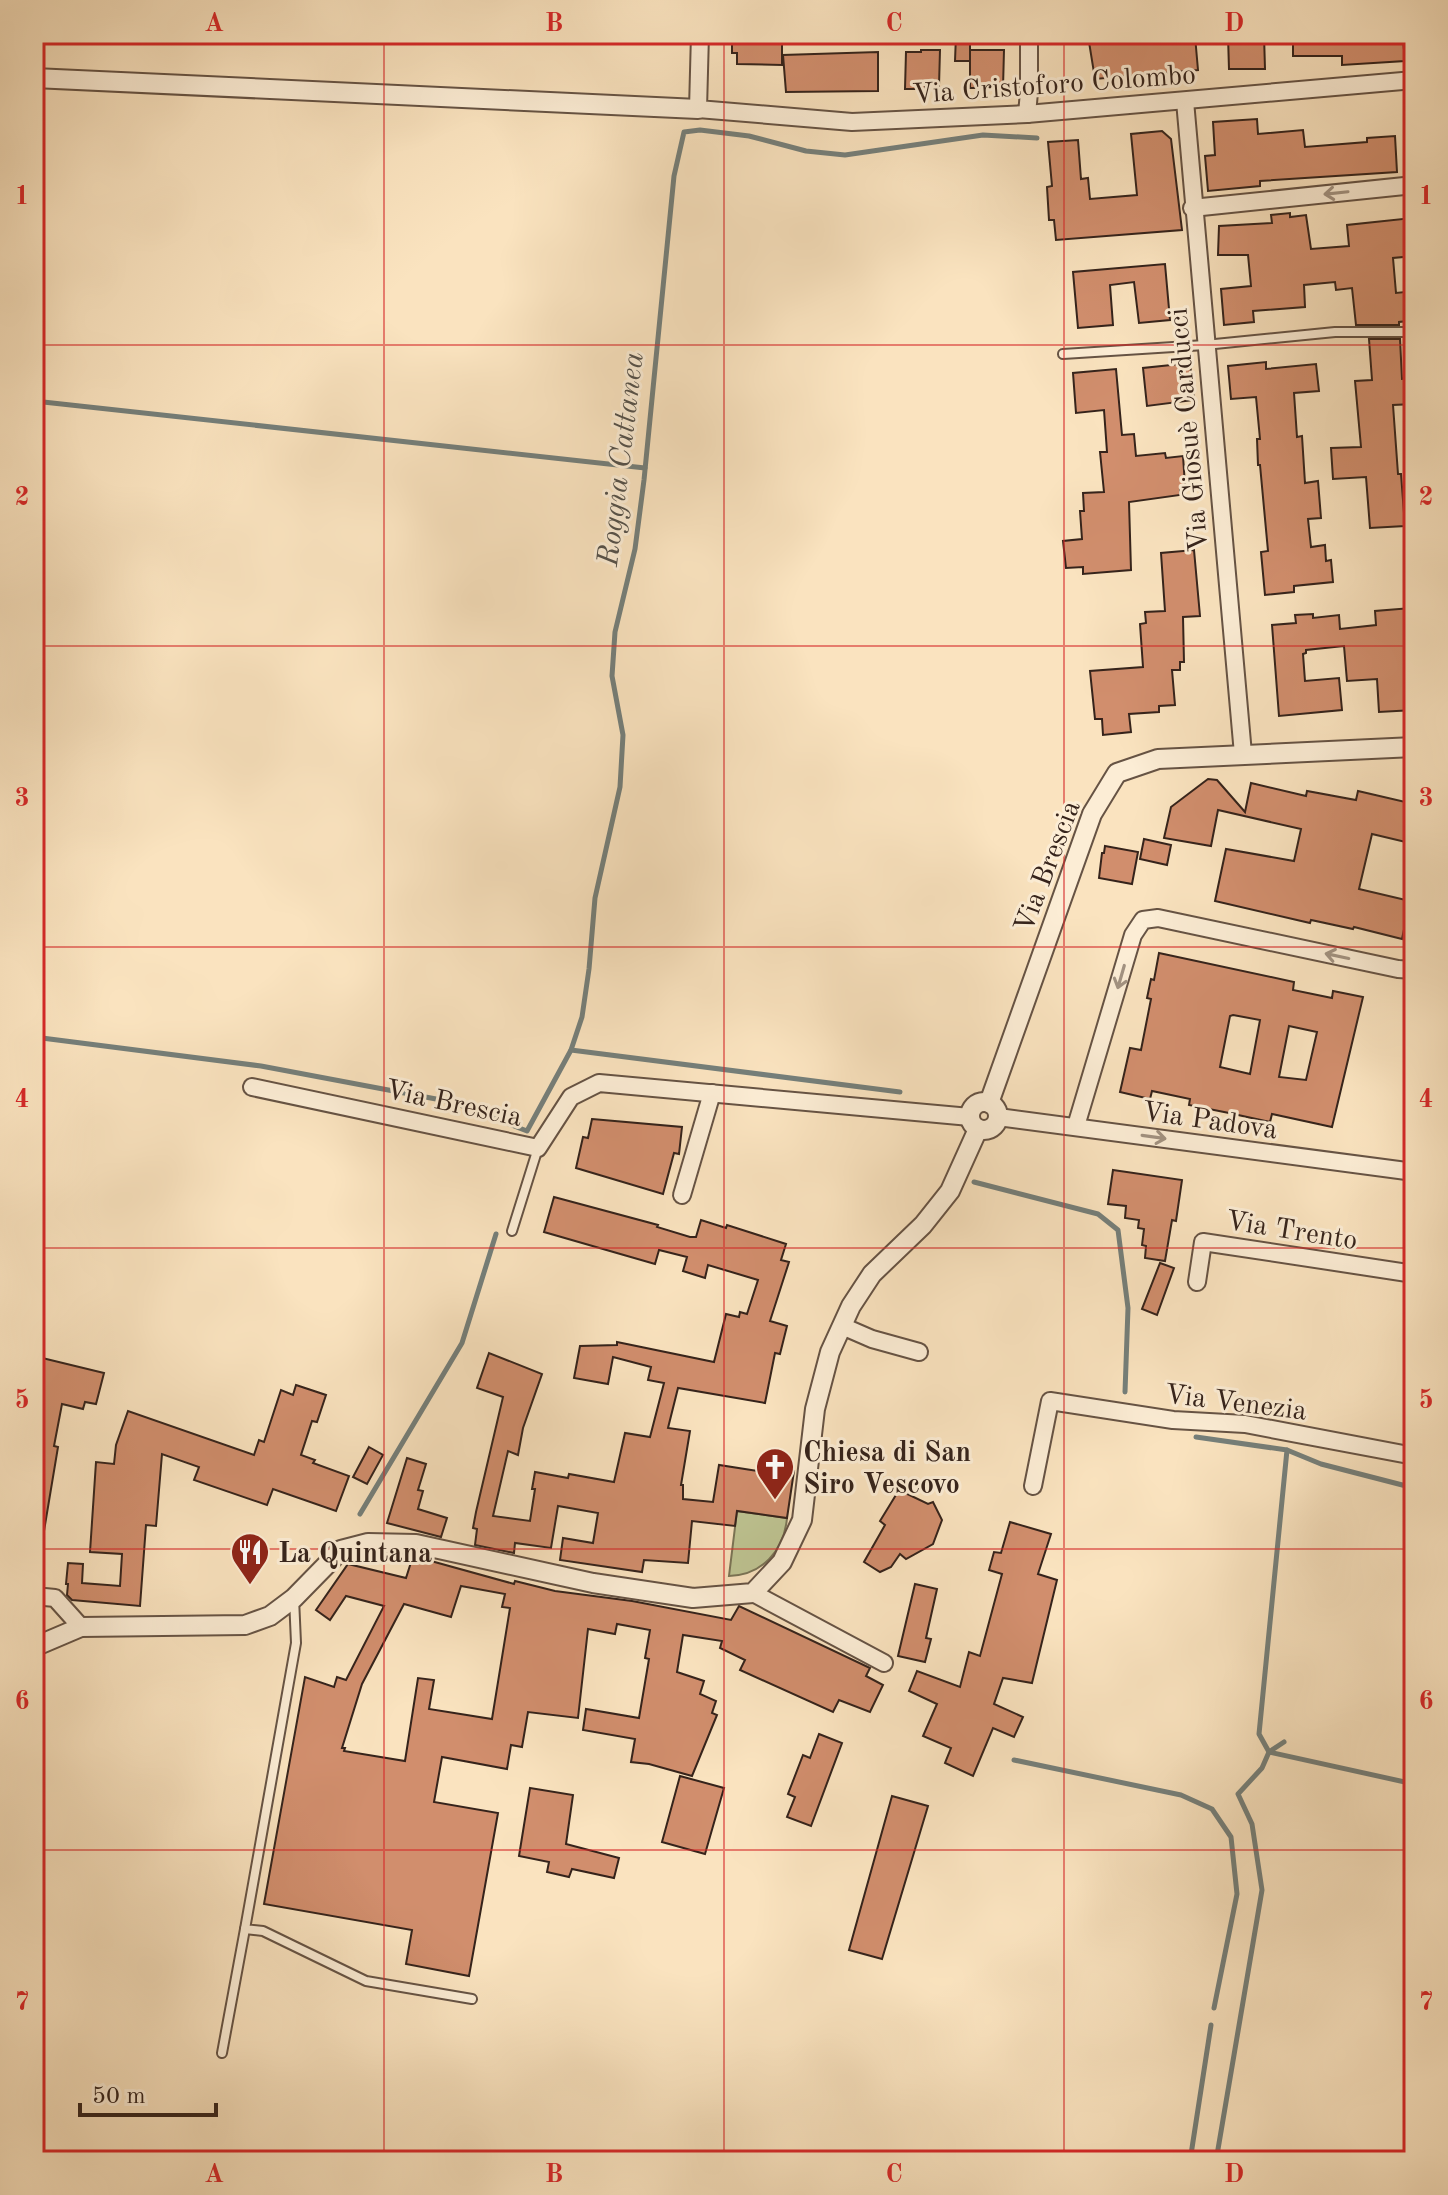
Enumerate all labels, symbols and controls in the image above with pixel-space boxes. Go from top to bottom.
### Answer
text: A [204,11,224,37]
text: B [545,11,563,37]
text: C [885,11,903,37]
text: D [1224,11,1244,37]
street label: Via Cristoforo Colombo [912,62,1197,110]
text: 1 [14,184,30,210]
text: 1 [1418,184,1434,210]
one-way arrow [1323,186,1350,201]
street label: Via Giosuè Carducci [1165,307,1215,553]
water label: Roggia Cattanea [594,350,650,569]
text: 2 [14,485,30,511]
text: 2 [1418,485,1434,511]
text: 3 [14,786,30,812]
text: 3 [1418,786,1434,812]
street label: Via Brescia [1011,797,1087,937]
one-way arrow [1325,948,1351,963]
one-way arrow [1112,963,1127,989]
street label: Via Brescia [382,1077,524,1133]
text: 4 [14,1087,30,1113]
text: 4 [1418,1087,1434,1113]
street label: Via Padova [1140,1099,1279,1145]
one-way arrow [1140,1130,1166,1145]
street label: Via Trento [1224,1208,1359,1256]
street label: Via Venezia [1163,1381,1309,1427]
text: 5 [14,1388,30,1414]
text: 5 [1418,1388,1434,1414]
place label: Chiesa di San Siro Vescovo [803,1440,971,1500]
church icon: Chiesa di San Siro Vescovo [754,1446,796,1501]
restaurant icon: La Quintana [229,1531,271,1586]
place label: La Quintana [278,1541,432,1569]
text: 6 [14,1689,30,1715]
text: 6 [1418,1689,1434,1715]
text: 7 [14,1990,30,2016]
text: 7 [1418,1990,1434,2016]
scale bar [80,2067,216,2117]
text: 50 m [92,2085,146,2109]
text: A [204,2162,224,2188]
text: B [545,2162,563,2188]
text: C [885,2162,903,2188]
text: D [1224,2162,1244,2188]

